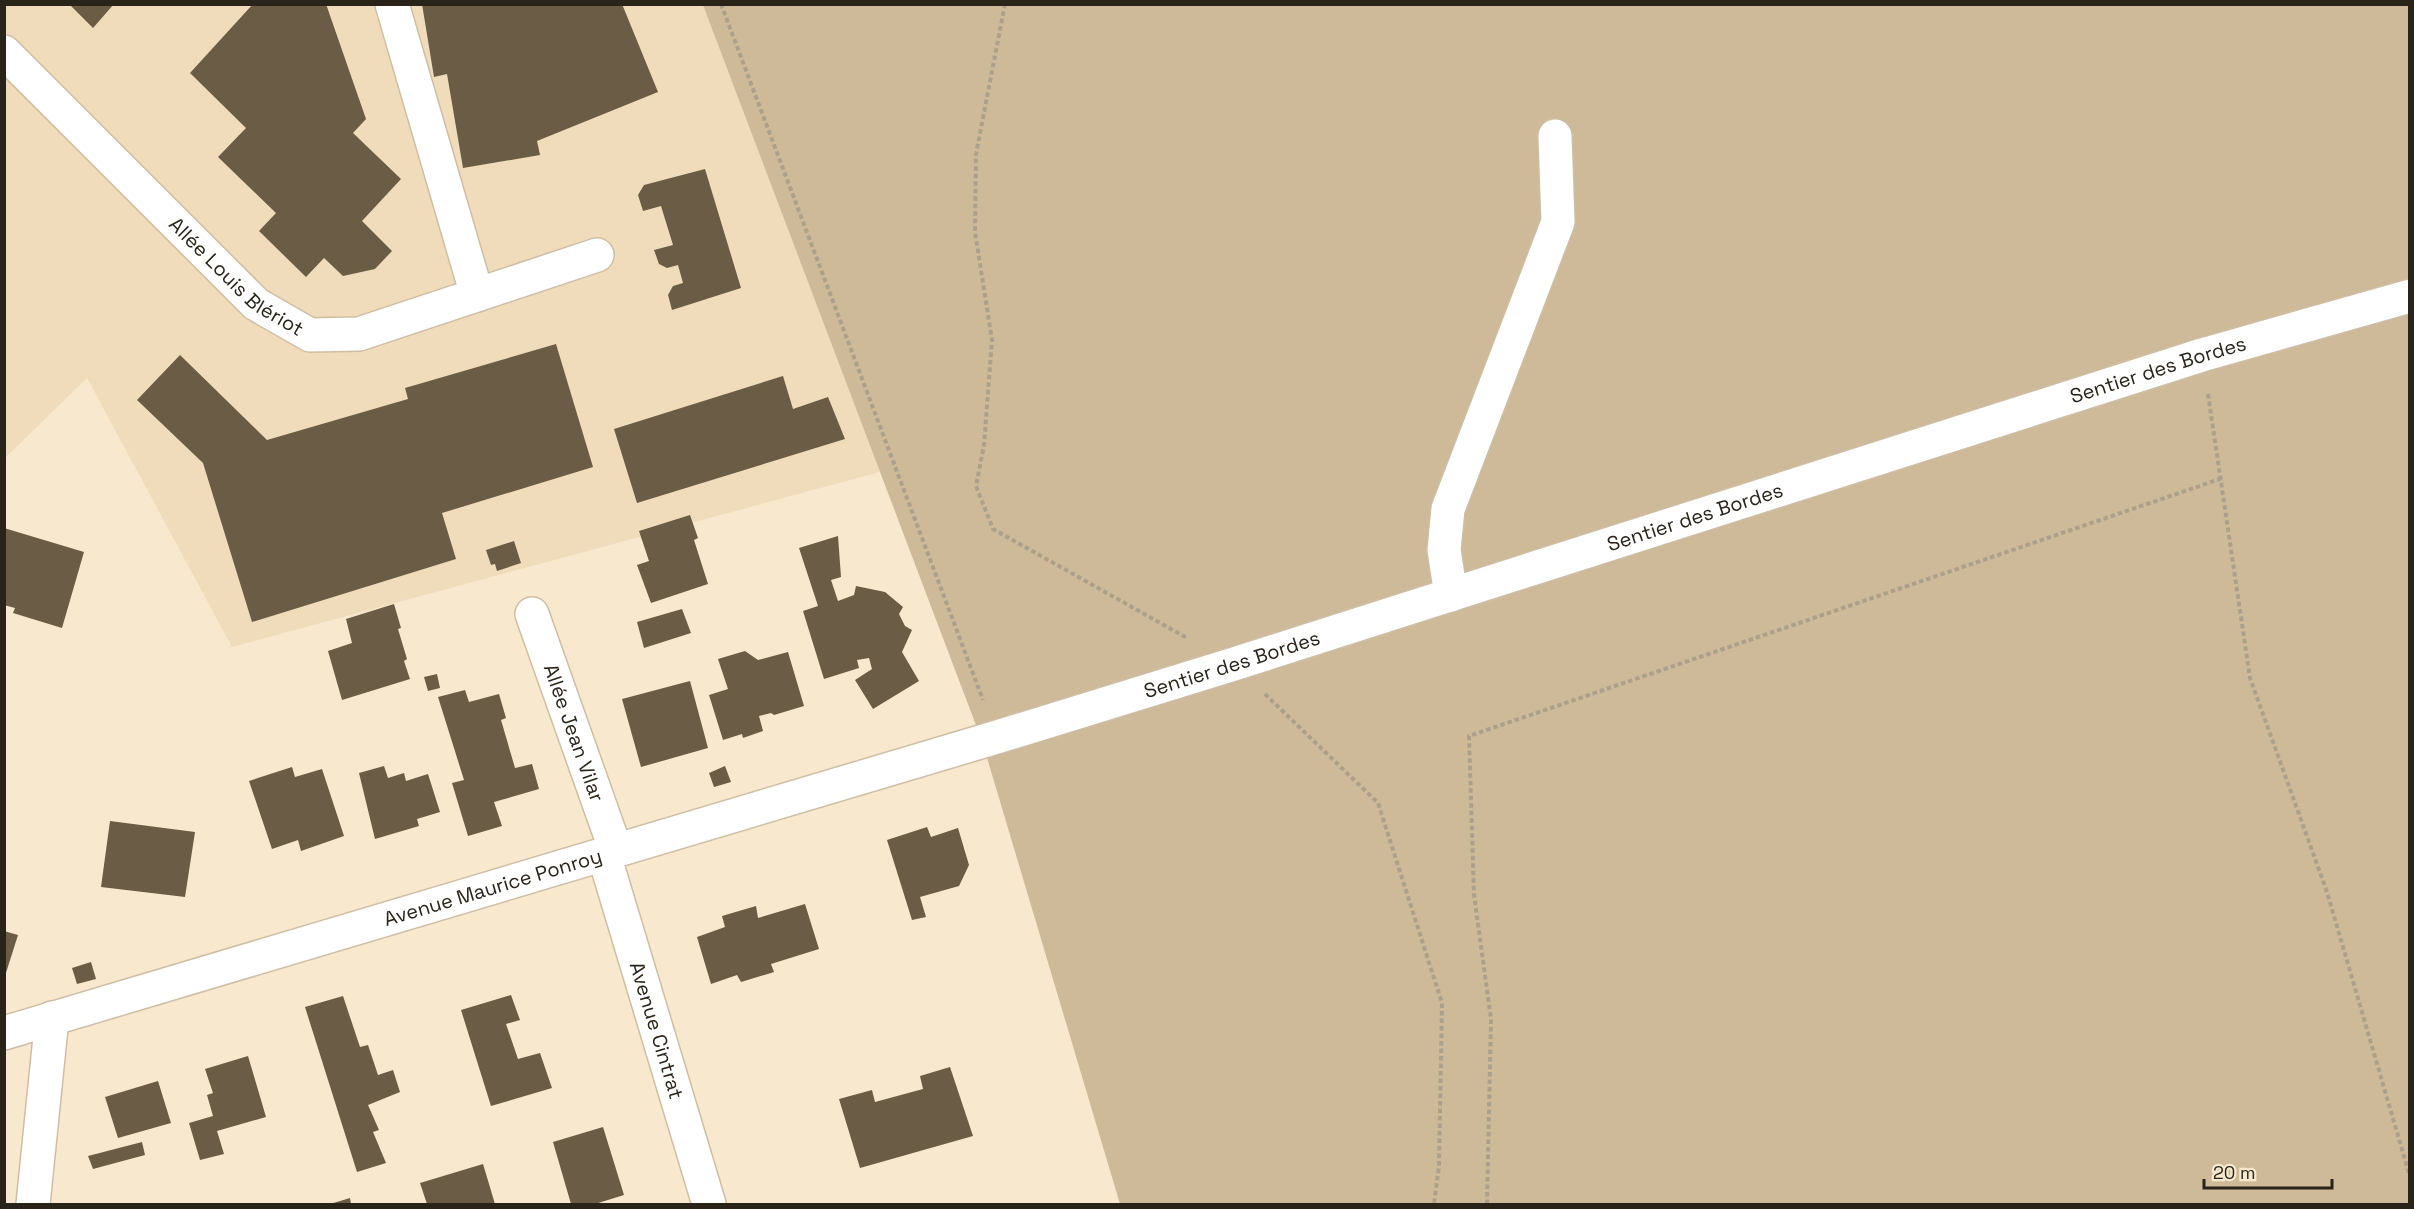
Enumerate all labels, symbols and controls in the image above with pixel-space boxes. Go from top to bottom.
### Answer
street label: Allée Louis Blériot [163,211,309,342]
street label: Sentier des Bordes [2067,330,2249,409]
street label: Sentier des Bordes [1604,477,1786,557]
street label: Sentier des Bordes [1141,624,1323,704]
street label: Allée Jean Vilar [538,660,610,805]
street label: Avenue Maurice Ponroy [381,843,605,932]
street label: Avenue Cintrat [624,958,690,1102]
scale bar [2204,1152,2332,1190]
text: 20 m [2213,1161,2256,1184]

